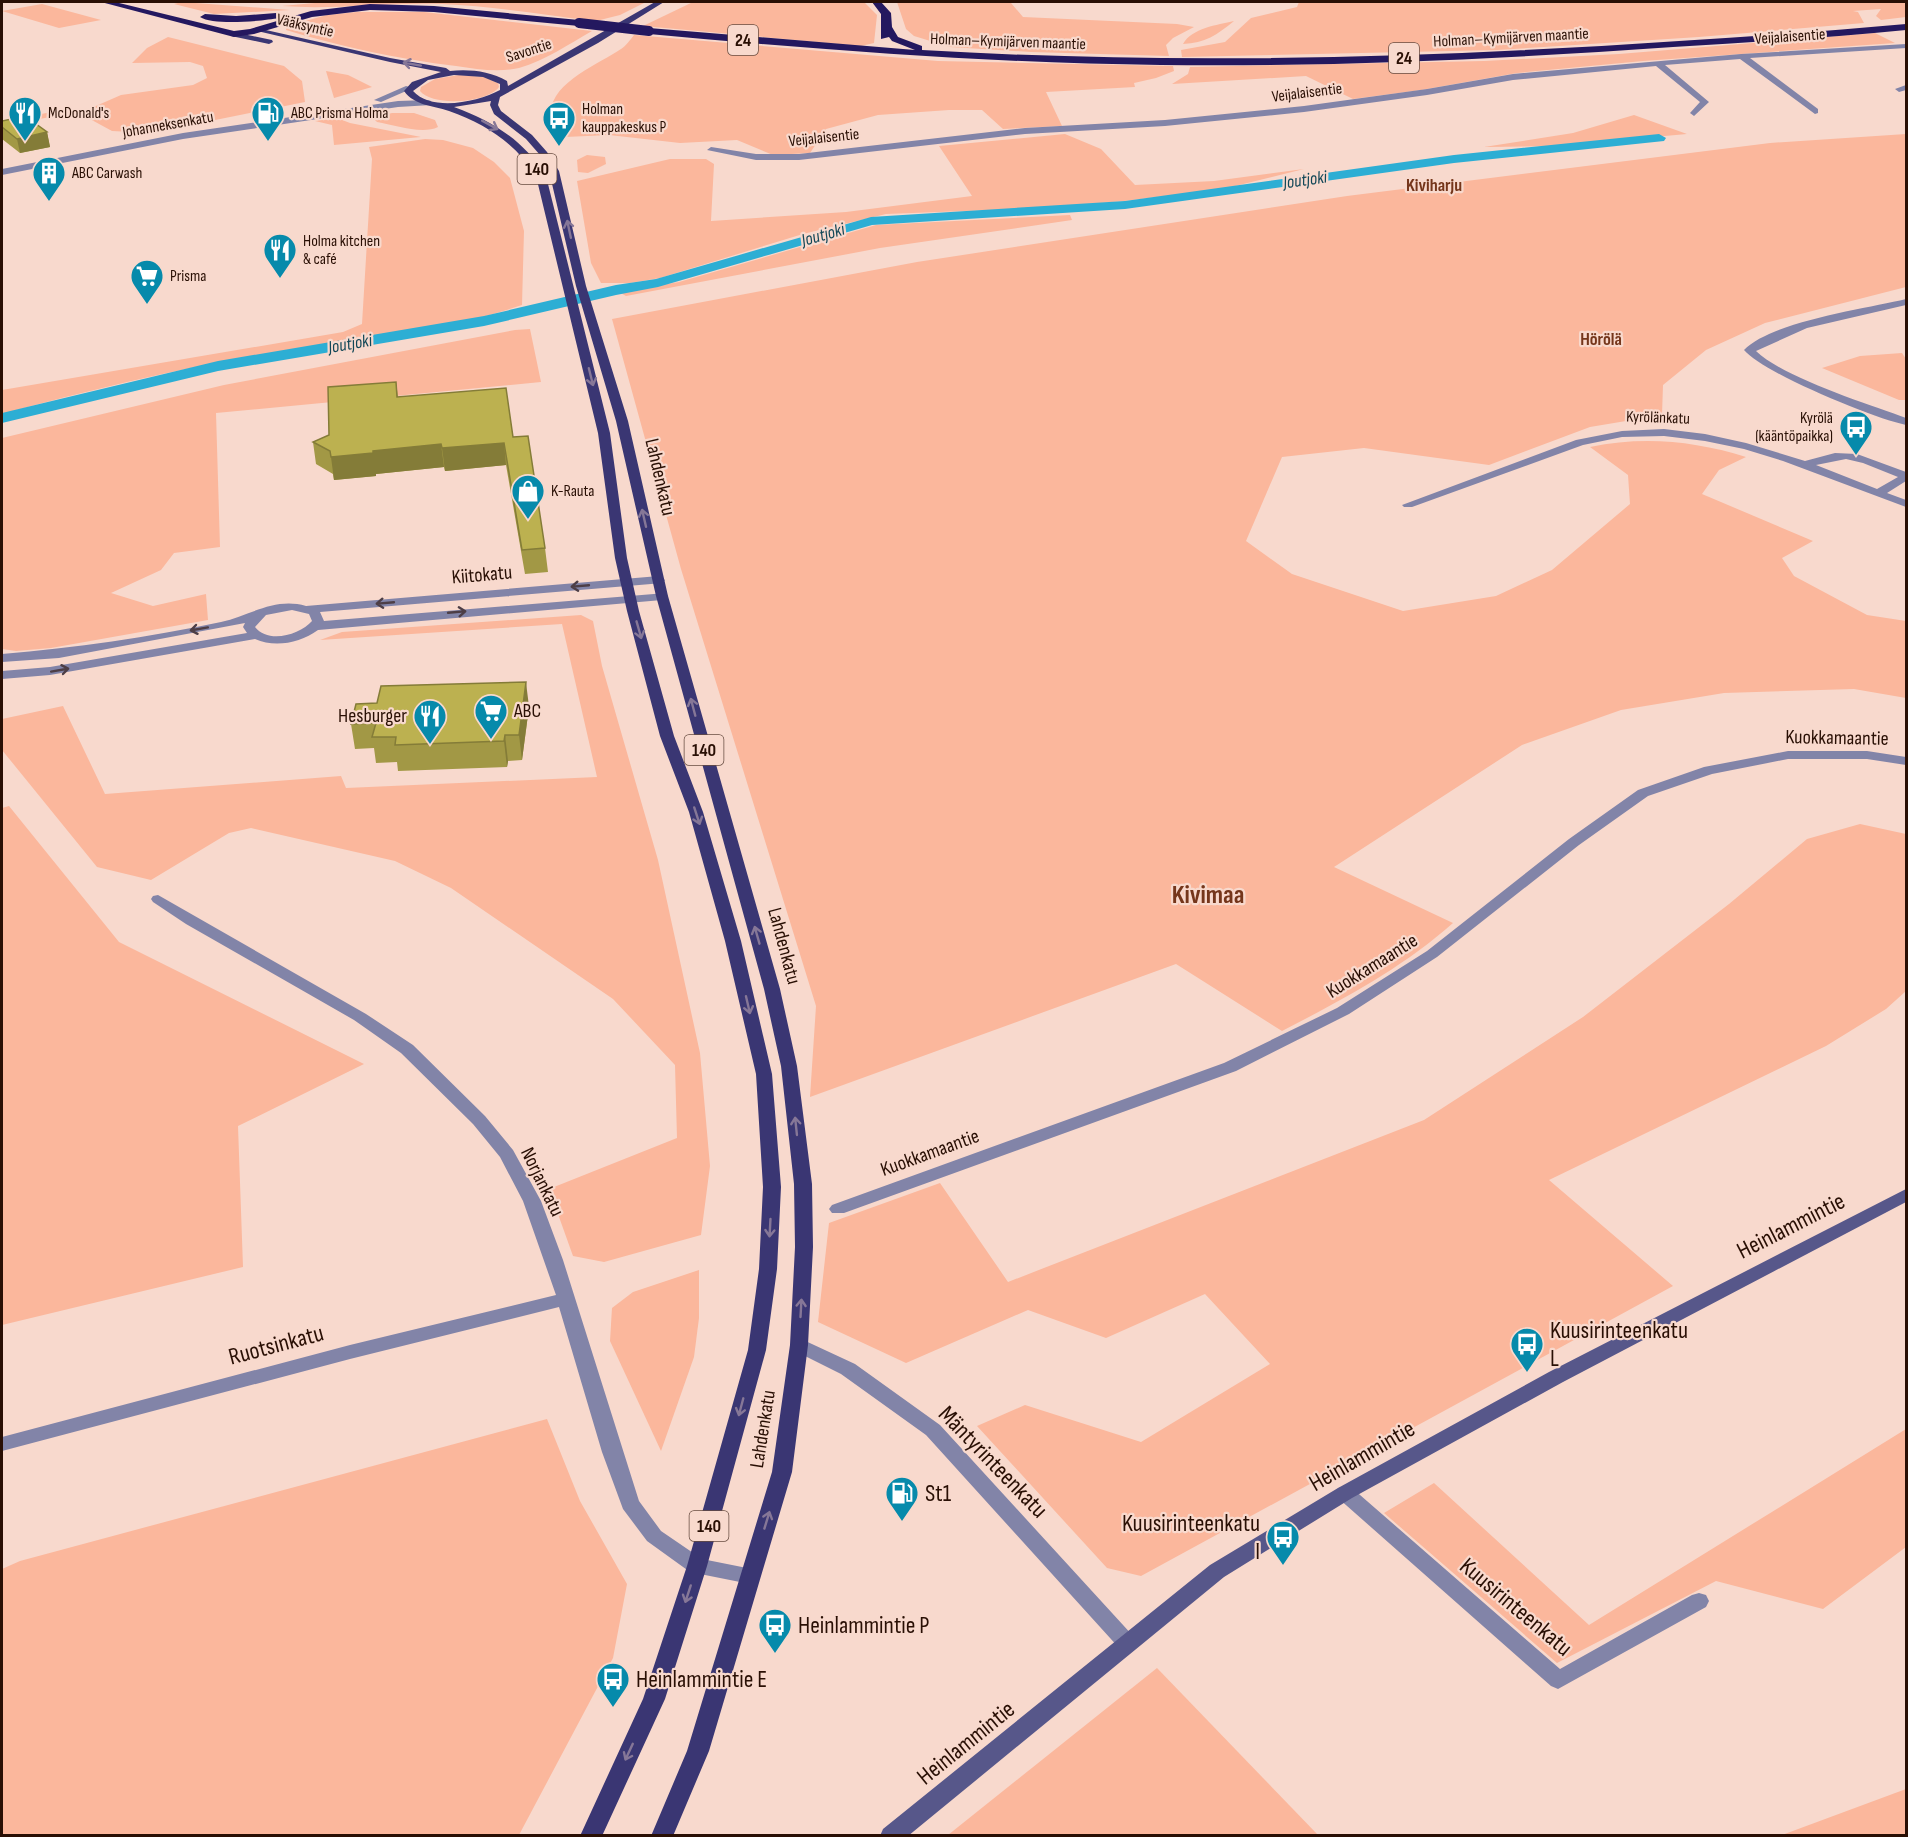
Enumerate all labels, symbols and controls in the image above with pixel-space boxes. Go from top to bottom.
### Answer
street label: Vääksyntie [275,10,335,42]
street label: Holman–Kymijärven maantie [1433,24,1589,52]
road number: 24 [728,25,758,55]
street label: Veijalaisentie [1754,25,1826,49]
street label: Holman–Kymijärven maantie [930,30,1086,54]
street label: Savontie [504,35,554,67]
road number: 24 [1389,43,1419,73]
one-way arrow [403,59,422,70]
street label: Veijalaisentie [1271,79,1343,107]
restaurant icon: McDonald's [7,95,43,142]
fuel station icon: ABC Prisma Holma [250,95,286,142]
bus stop icon: Holman kauppakeskus P [541,100,577,147]
place label: Holman kauppakeskus P [582,100,666,137]
place label: McDonald's [48,104,110,123]
place label: ABC Prisma Holma [290,104,389,123]
street label: Johanneksenkatu [120,108,215,143]
one-way arrow [481,119,498,131]
street label: Veijalaisentie [788,125,860,151]
road number: 140 [518,154,556,184]
building icon: ABC Carwash [31,155,67,202]
place label: ABC Carwash [71,164,142,183]
water label: Joutjoki [1281,166,1329,194]
district label: Kiviharju [1406,175,1462,196]
water label: Joutjoki [798,219,848,251]
one-way arrow [563,220,574,239]
restaurant icon: Holma kitchen & café [262,232,298,279]
place label: Holma kitchen & café [303,232,380,269]
supermarket icon: Prisma [129,258,165,305]
place label: Prisma [170,267,207,286]
district label: Hörölä [1580,329,1622,350]
water label: Joutjoki [325,330,374,358]
one-way arrow [585,368,597,387]
street label: Kyrölänkatu [1626,407,1690,429]
place label: Kyrölä (kääntöpaikka) [1755,409,1833,446]
bus stop icon: Kyrölä (kääntöpaikka) [1838,409,1874,456]
street label: Lahdenkatu [639,436,681,518]
shop icon: K-Rauta [510,473,546,520]
place label: K-Rauta [551,482,595,501]
one-way arrow [638,509,650,528]
street label: Kiitokatu [451,560,513,590]
one-way arrow [570,581,590,592]
one-way arrow [376,598,396,609]
one-way arrow [447,606,467,617]
one-way arrow [634,620,645,639]
one-way arrow [189,624,209,635]
one-way arrow [49,664,69,675]
supermarket icon: ABC [473,693,509,740]
restaurant icon: Hesburger [412,698,448,745]
one-way arrow [686,698,698,717]
place label: ABC [513,699,541,723]
place label: Hesburger [338,704,407,728]
street label: Kuokkamaantie [1785,725,1889,751]
road number: 140 [684,735,724,765]
one-way arrow [692,806,703,825]
district label: Kivimaa [1172,880,1244,911]
street label: Lahdenkatu [762,905,806,987]
one-way arrow [750,926,762,945]
street label: Kuokkamaantie [1322,928,1422,1004]
one-way arrow [742,995,754,1014]
one-way arrow [790,1116,801,1136]
street label: Kuokkamaantie [877,1124,983,1182]
street label: Norjankatu [515,1144,569,1220]
street label: Heinlammintie [1732,1186,1850,1266]
one-way arrow [764,1218,775,1238]
one-way arrow [796,1298,807,1318]
place label: Kuusirinteenkatu L [1550,1316,1688,1373]
street label: Ruotsinkatu [225,1318,327,1372]
bus stop icon: Kuusirinteenkatu L [1509,1326,1545,1373]
street label: Lahdenkatu [745,1388,781,1470]
one-way arrow [735,1397,747,1416]
street label: Mäntyrinteenkatu [932,1400,1054,1524]
street label: Heinlammintie [1304,1414,1420,1498]
fuel station icon: St1 [884,1475,920,1522]
place label: St1 [925,1479,952,1508]
place label: Kuusirinteenkatu I [1122,1509,1260,1566]
road number: 140 [690,1511,728,1541]
one-way arrow [762,1511,773,1530]
bus stop icon: Kuusirinteenkatu I [1265,1519,1301,1566]
street label: Kuusirinteenkatu [1454,1552,1578,1662]
one-way arrow [682,1584,693,1603]
bus stop icon: Heinlammintie P [757,1607,793,1654]
place label: Heinlammintie P [798,1611,929,1640]
bus stop icon: Heinlammintie E [595,1661,631,1708]
place label: Heinlammintie E [636,1665,767,1694]
street label: Heinlammintie [911,1695,1021,1791]
one-way arrow [623,1743,635,1761]

